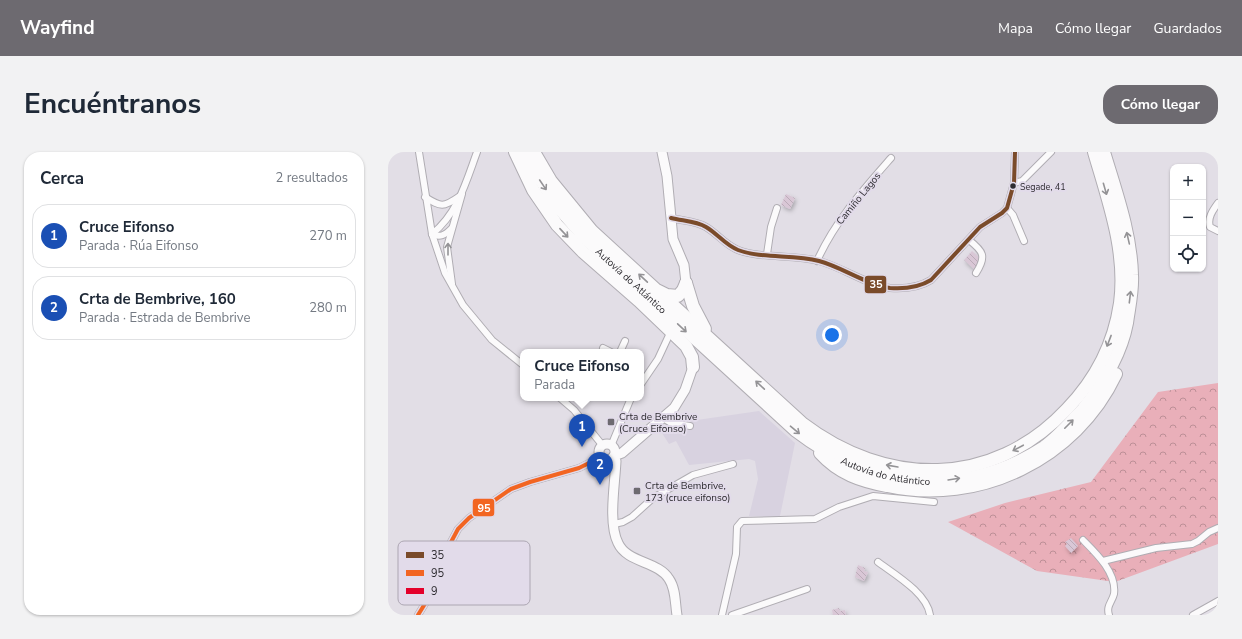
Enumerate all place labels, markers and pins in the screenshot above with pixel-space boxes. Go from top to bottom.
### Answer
marker: Segade, 41 [1008,181,1018,191]
place label: Segade, 41 [1020,181,1066,193]
place label: Crta de Bembrive (Cruce Eifonso) [619,410,697,436]
pin: 1 [569,414,595,447]
marker: Crta de Bembrive (Cruce Eifonso) [606,417,616,427]
pin: 2 [587,452,613,485]
place label: Crta de Bembrive, 173 (cruce eifonso) [645,479,730,505]
marker: Crta de Bembrive, 173 (cruce eifonso) [632,486,642,496]

